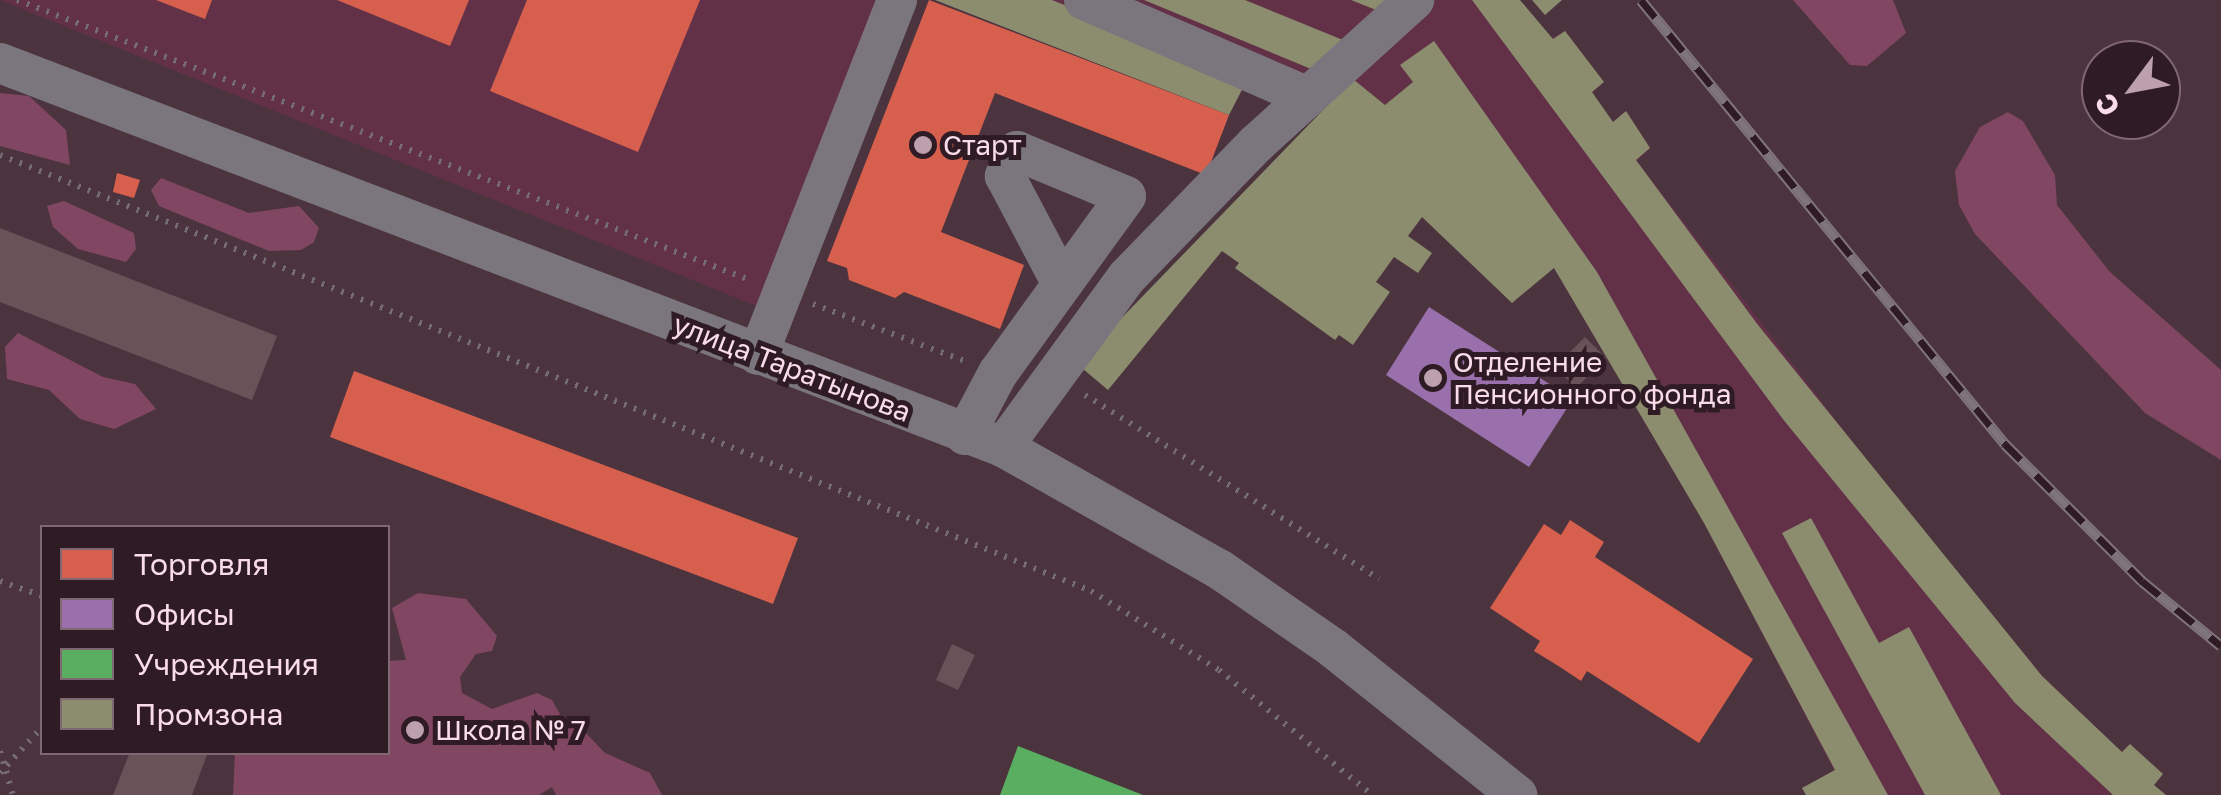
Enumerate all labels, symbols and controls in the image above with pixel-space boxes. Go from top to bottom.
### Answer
north arrow [2081,40,2181,140]
text: С [2088,88,2126,122]
place label: Старт [943,128,1022,162]
marker: Старт [912,134,934,156]
street label: улица Таратынова [668,307,916,429]
place label: Отделение Пенсионного фонда [1453,345,1731,411]
marker: Отделение Пенсионного фонда [1422,367,1444,389]
legend [40,525,390,755]
text: Торговля [134,546,269,582]
text: Офисы [134,596,235,632]
text: Учреждения [134,646,319,682]
text: Промзона [134,696,284,732]
place label: Школа № 7 [435,713,586,747]
marker: Школа № 7 [404,719,426,741]

